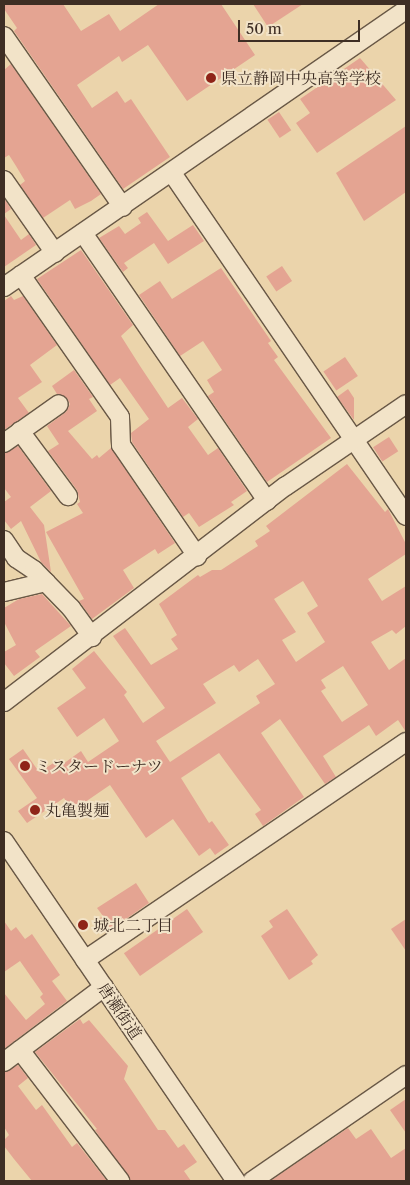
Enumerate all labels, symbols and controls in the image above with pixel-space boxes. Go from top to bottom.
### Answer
scale bar [240,10,362,42]
text: 50 m [246,19,282,38]
place label: 県立静岡中央高等学校 [221,68,381,88]
marker: 県立静岡中央高等学校 [205,72,217,84]
place label: ミスタードーナツ [35,756,163,776]
marker: ミスタードーナツ [19,760,31,772]
place label: 丸亀製麺 [45,800,109,820]
marker: 丸亀製麺 [29,804,41,816]
place label: 城北二丁目 [93,915,173,935]
marker: 城北二丁目 [77,919,89,931]
street label: 唐瀬街道 [94,979,146,1043]

